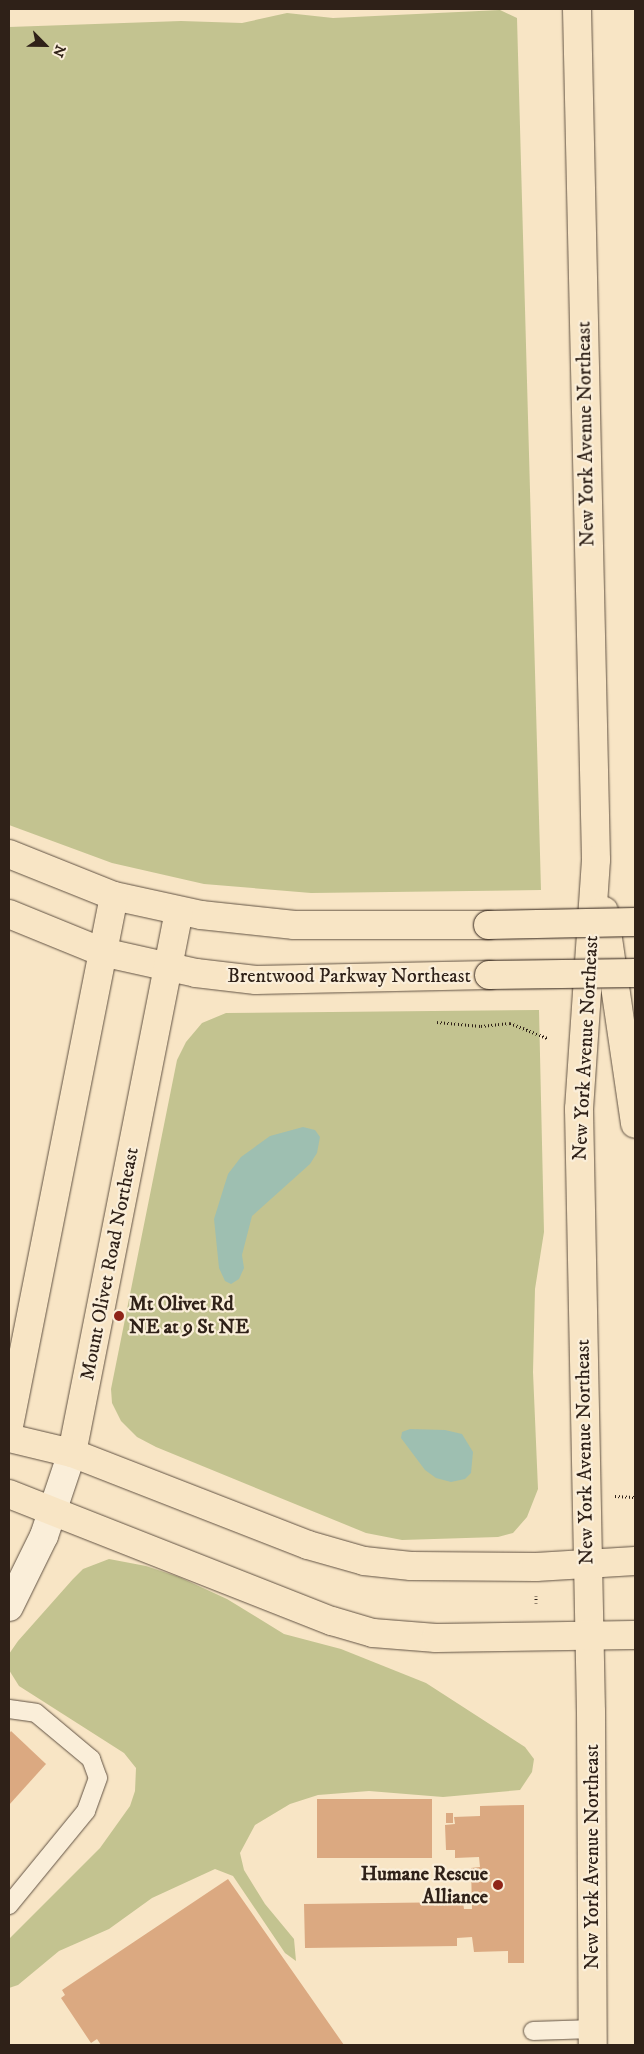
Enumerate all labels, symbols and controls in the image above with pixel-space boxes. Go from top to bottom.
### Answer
north arrow [20,20,70,70]
text: N [48,42,69,60]
street label: New York Avenue Northeast [572,321,600,547]
street label: New York Avenue Northeast [568,935,604,1161]
street label: Brentwood Parkway Northeast [227,964,471,988]
street label: Mount Olivet Road Northeast [76,1145,144,1383]
place label: Mt Olivet Rd NE at 9 St NE [129,1292,249,1339]
marker: Mt Olivet Rd NE at 9 St NE [113,1310,125,1322]
street label: New York Avenue Northeast [571,1339,599,1565]
street label: New York Avenue Northeast [580,1744,604,1970]
place label: Humane Rescue Alliance [361,1862,488,1909]
marker: Humane Rescue Alliance [492,1879,504,1891]

